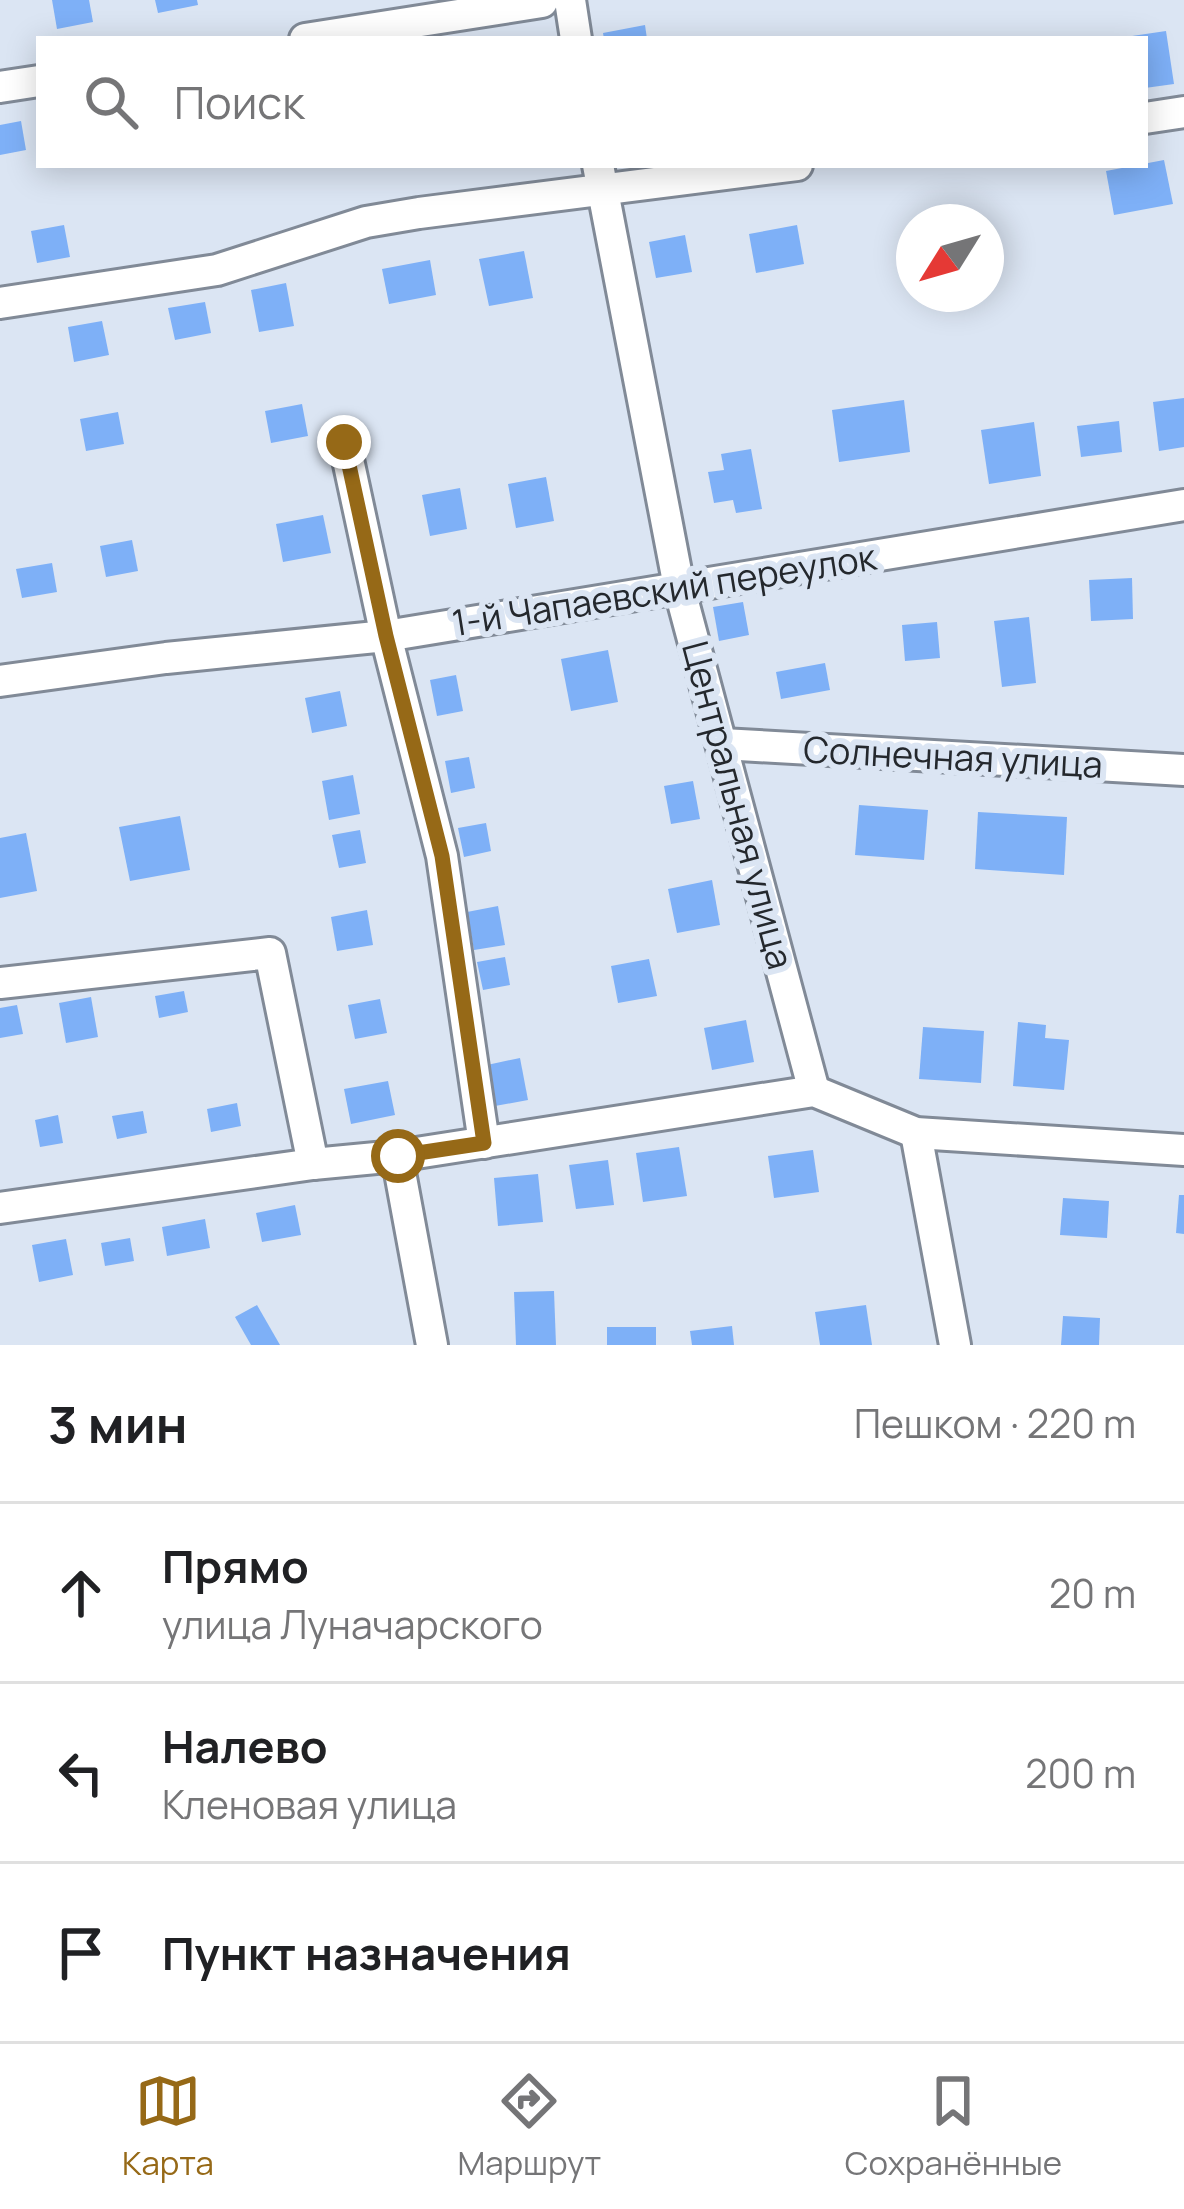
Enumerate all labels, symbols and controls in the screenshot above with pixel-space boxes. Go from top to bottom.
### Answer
search box [36,36,1148,168]
icon: search [78,69,144,135]
text: Поиск [174,71,305,133]
north arrow [896,204,1004,312]
route end [317,415,371,469]
street label: 1-й Чапаевский переулок [448,532,881,647]
street label: Центральная улица [671,636,806,974]
street label: Солнечная улица [802,724,1104,789]
route start [371,1129,425,1183]
text: 3 мин [48,1389,188,1458]
text: Пешком · 220 m [854,1396,1136,1450]
text: Прямо [162,1535,309,1597]
icon: ahead [48,1560,114,1626]
text: 20 m [1049,1566,1136,1620]
text: улица Луначарского [162,1597,543,1651]
text: Налево [162,1715,328,1777]
icon: left [48,1740,114,1806]
text: 200 m [1025,1746,1136,1800]
text: Кленовая улица [162,1777,457,1831]
icon: arrive [48,1920,114,1986]
text: Пункт назначения [162,1922,571,1984]
tab: Карта [122,2068,214,2185]
tab: Маршрут [457,2068,601,2185]
tab: Сохранённые [845,2068,1062,2185]

